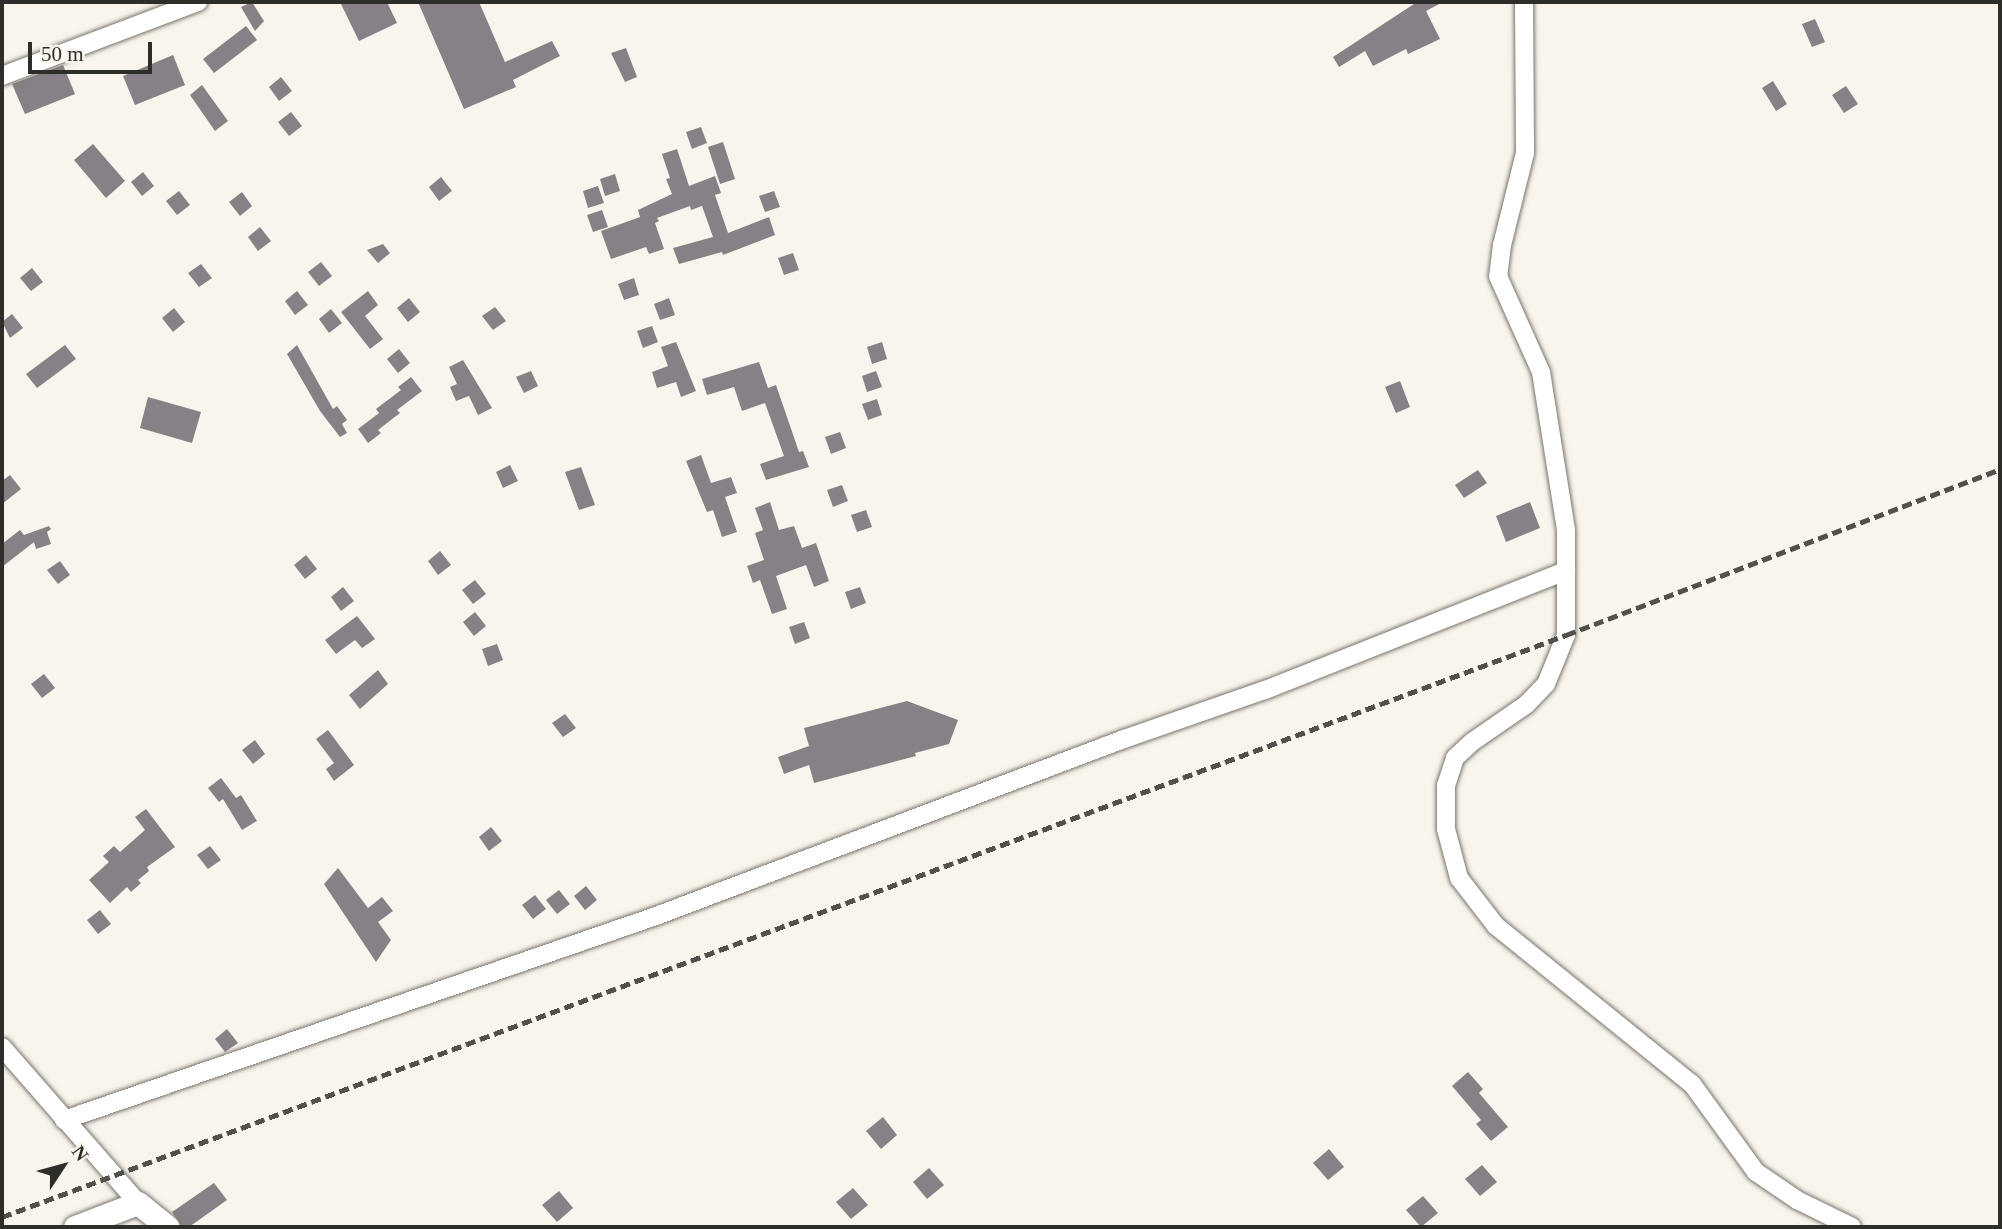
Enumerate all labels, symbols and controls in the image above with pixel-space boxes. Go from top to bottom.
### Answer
scale bar [32,28,156,72]
text: 50 m [41,42,84,66]
north arrow [28,1131,98,1201]
text: N [68,1142,93,1165]

